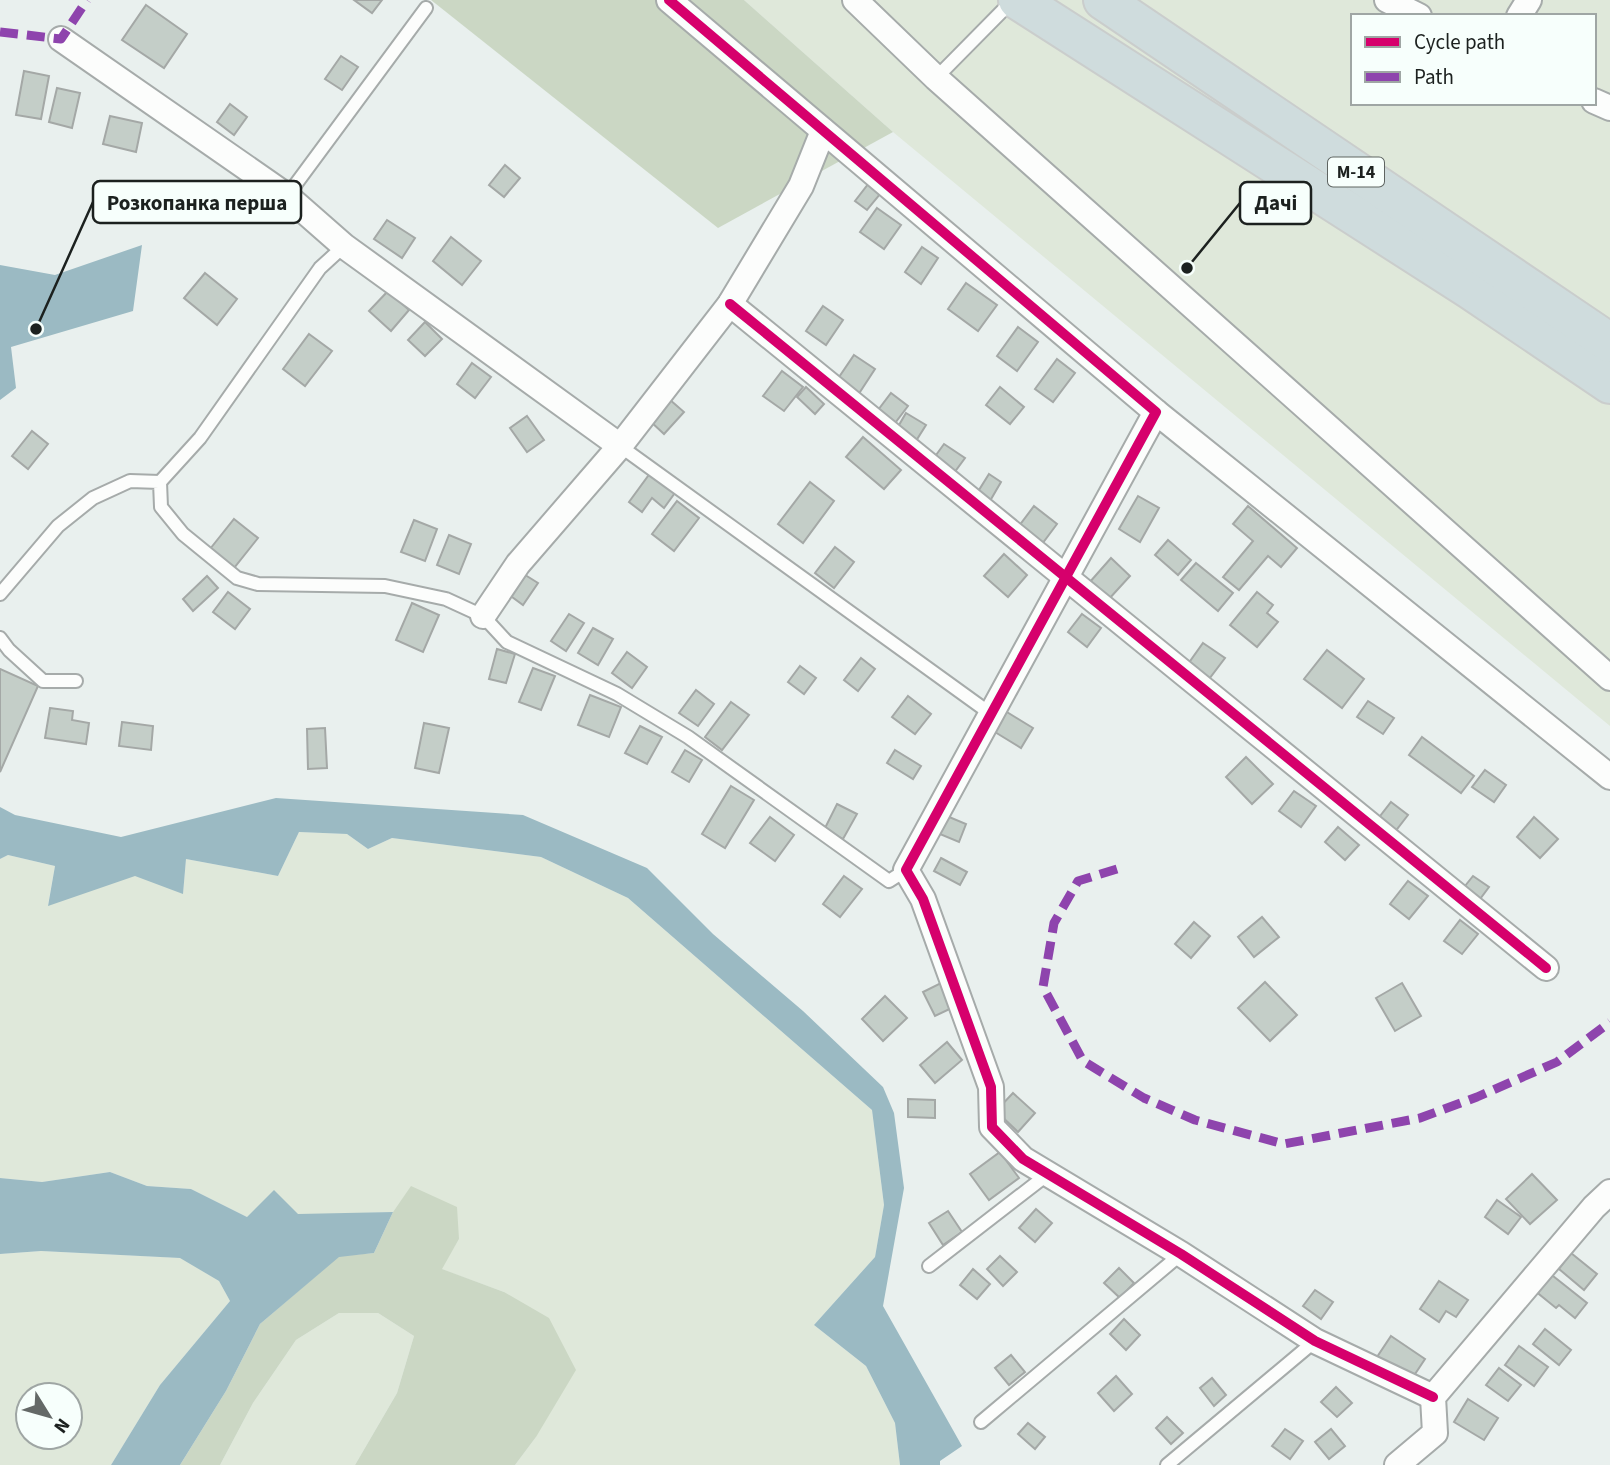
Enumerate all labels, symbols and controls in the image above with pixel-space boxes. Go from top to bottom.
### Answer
legend [1351,14,1596,105]
text: Cycle path [1414,27,1505,57]
text: Path [1414,62,1454,92]
road number: М-14 [1328,158,1384,187]
callout: Розкопанка перша [93,181,301,223]
callout: Дачі [1240,182,1311,224]
text: Розкопанка перша [107,188,287,218]
text: Дачі [1255,188,1297,218]
north arrow [14,1381,84,1451]
text: N [47,1412,76,1439]

